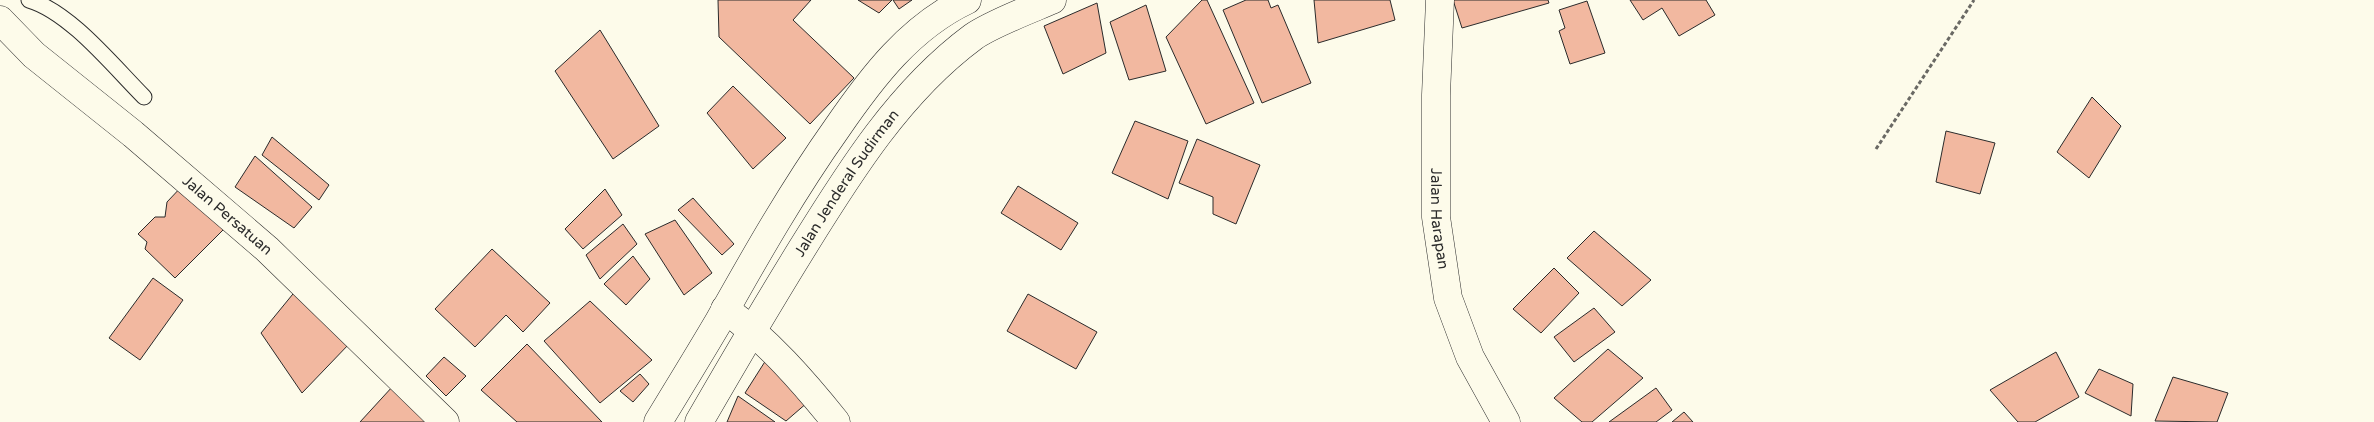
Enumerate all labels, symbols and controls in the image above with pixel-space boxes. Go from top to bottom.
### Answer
street label: Jalan Jenderal Sudirman [790,106,903,260]
street label: Jalan Harapan [1427,168,1453,271]
street label: Jalan Persatuan [179,172,276,259]

